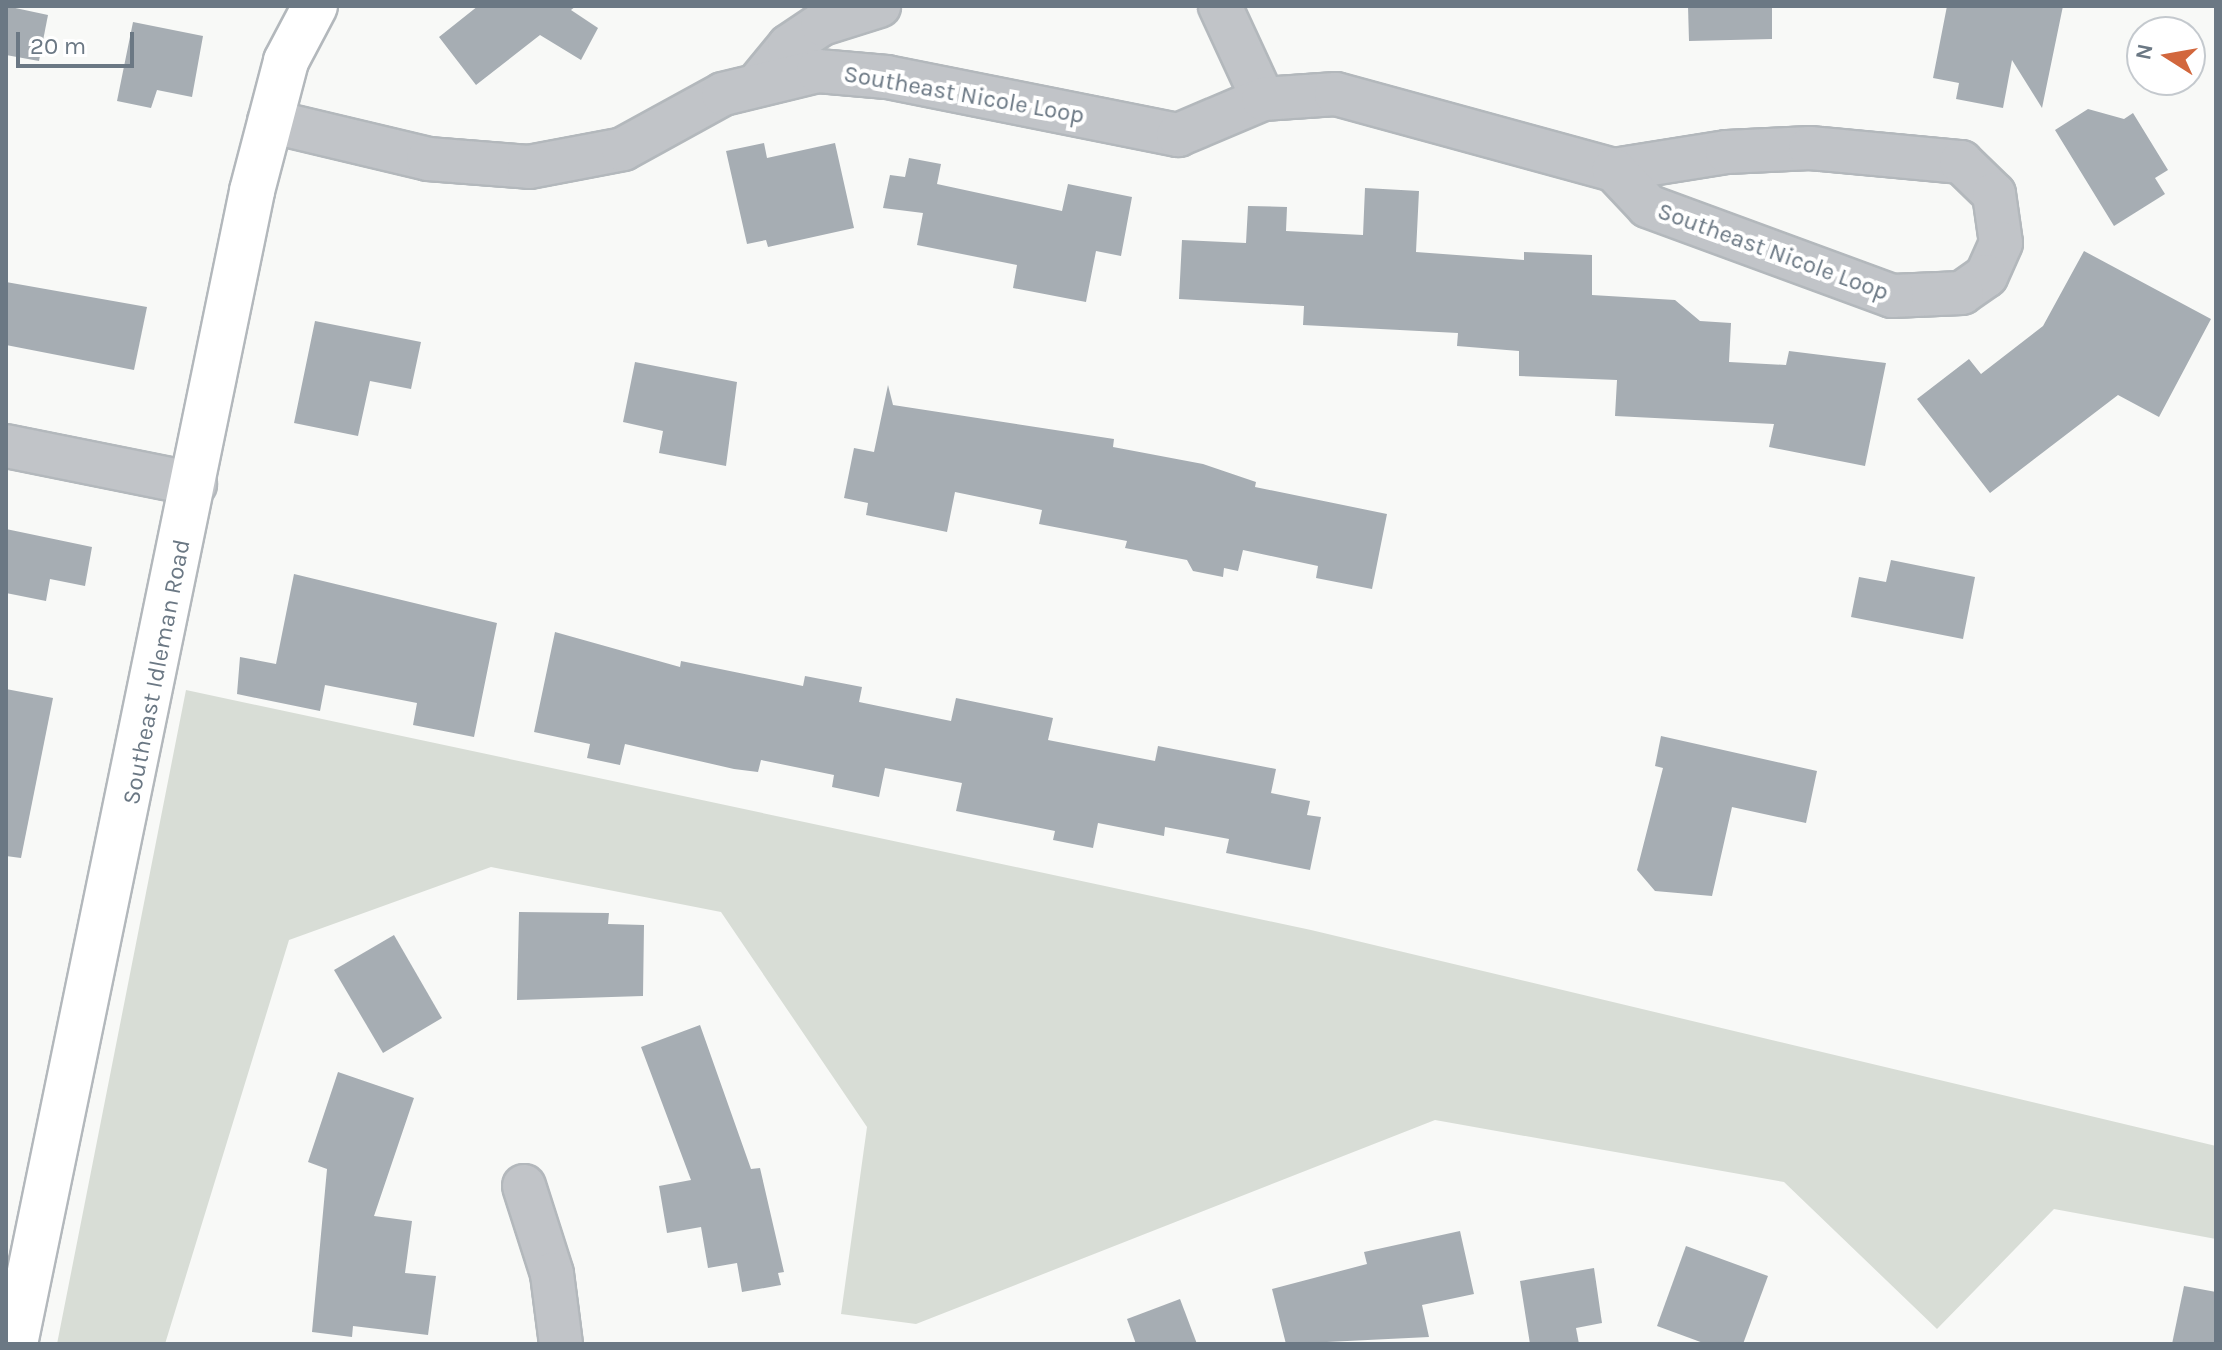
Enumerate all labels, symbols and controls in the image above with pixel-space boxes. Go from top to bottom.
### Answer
scale bar [20,16,138,66]
north arrow [2126,16,2206,96]
text: 20 m [30,32,86,60]
text: N [2130,42,2159,62]
street label: Southeast Nicole Loop [841,60,1087,130]
street label: Southeast Nicole Loop [1654,197,1892,307]
street label: Southeast Idleman Road [117,537,197,807]

